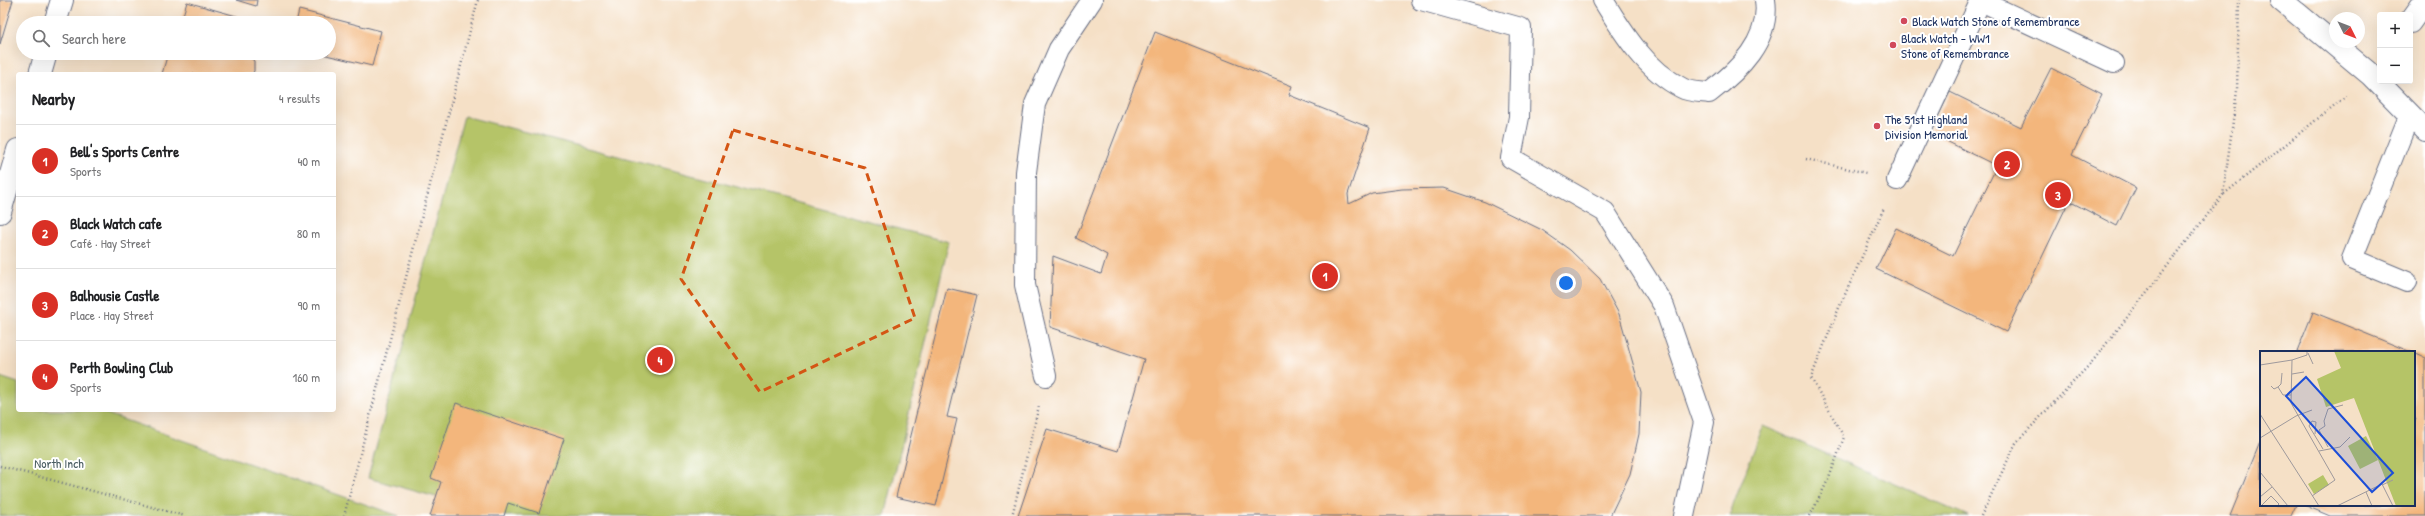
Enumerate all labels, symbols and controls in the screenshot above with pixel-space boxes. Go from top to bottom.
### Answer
place label: Black Watch Stone of Remembrance [1912,12,2080,30]
north arrow [2329,12,2365,48]
map controls [2377,12,2413,84]
button: + [2377,12,2413,48]
search box [16,16,336,60]
marker: Black Watch Stone of Remembrance [1899,16,1909,26]
icon: search [30,27,52,49]
text: Search here [62,28,126,49]
place label: Black Watch - WW1 Stone of Remembrance [1901,29,2009,62]
marker: Black Watch - WW1 Stone of Remembrance [1888,40,1898,50]
button: − [2377,48,2413,84]
text: Nearby [32,87,75,110]
text: 4 results [279,89,320,107]
place label: The 51st Highland Division Memorial [1885,110,1968,143]
marker: The 51st Highland Division Memorial [1872,121,1882,131]
text: Bell's Sports Centre [70,141,179,162]
pin: 2 [1994,149,2020,179]
text: 1 [43,152,47,170]
text: 40 m [297,152,320,170]
text: Sports [70,162,101,180]
pin: 3 [2045,180,2071,210]
text: Black Watch cafe [70,213,162,234]
text: 2 [42,224,48,242]
text: 80 m [297,224,320,242]
text: Café · Hay Street [70,234,151,252]
pin: 1 [1312,261,1338,291]
your location [1556,273,1576,293]
text: Balhousie Castle [70,285,159,306]
text: 3 [42,296,48,314]
text: 90 m [298,296,320,314]
text: Place · Hay Street [70,306,154,324]
pin: 4 [647,345,673,375]
inset map [2260,351,2415,506]
text: Perth Bowling Club [70,357,173,378]
text: 4 [43,368,47,386]
text: 160 m [292,368,320,386]
text: Sports [70,378,101,396]
park label: North Inch [34,454,84,472]

